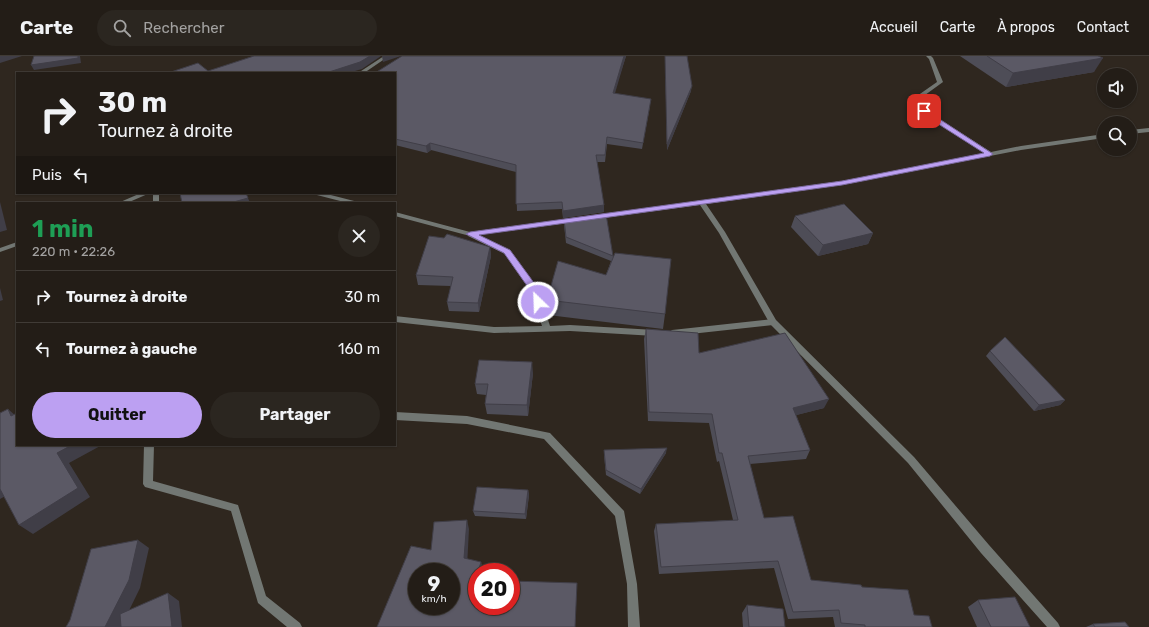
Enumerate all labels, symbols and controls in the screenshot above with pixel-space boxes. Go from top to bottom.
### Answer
search box [97,10,377,46]
text: Carte [20,16,73,39]
icon: search [111,17,133,39]
text: Rechercher [143,19,224,37]
text: Accueil [870,19,918,36]
text: Carte [940,19,975,36]
text: À propos [997,19,1055,36]
text: Contact [1077,19,1129,36]
map controls [1097,68,1137,156]
button: sound [1097,68,1137,108]
text: 30 m [98,86,167,119]
icon: right [32,88,84,140]
pin [907,94,941,128]
icon: arrive [913,100,935,122]
button: search [1097,116,1137,156]
text: Tournez à droite [98,120,233,142]
icon: left [70,164,92,186]
text: Puis [32,166,62,184]
text: 1 min [32,215,93,243]
button: close [338,215,380,257]
text: 220 m · 22:26 [32,244,115,259]
position arrow [517,281,559,323]
icon: right [32,286,54,308]
text: Tournez à droite [66,288,187,306]
text: 30 m [344,288,380,306]
icon: left [32,338,54,360]
text: Tournez à gauche [66,340,197,358]
text: 160 m [338,340,380,358]
button: Quitter [32,392,202,438]
button: Partager [210,392,380,438]
speed limit sign: 20 [468,563,520,615]
text: 9 [428,572,440,596]
text: km/h [422,593,446,605]

